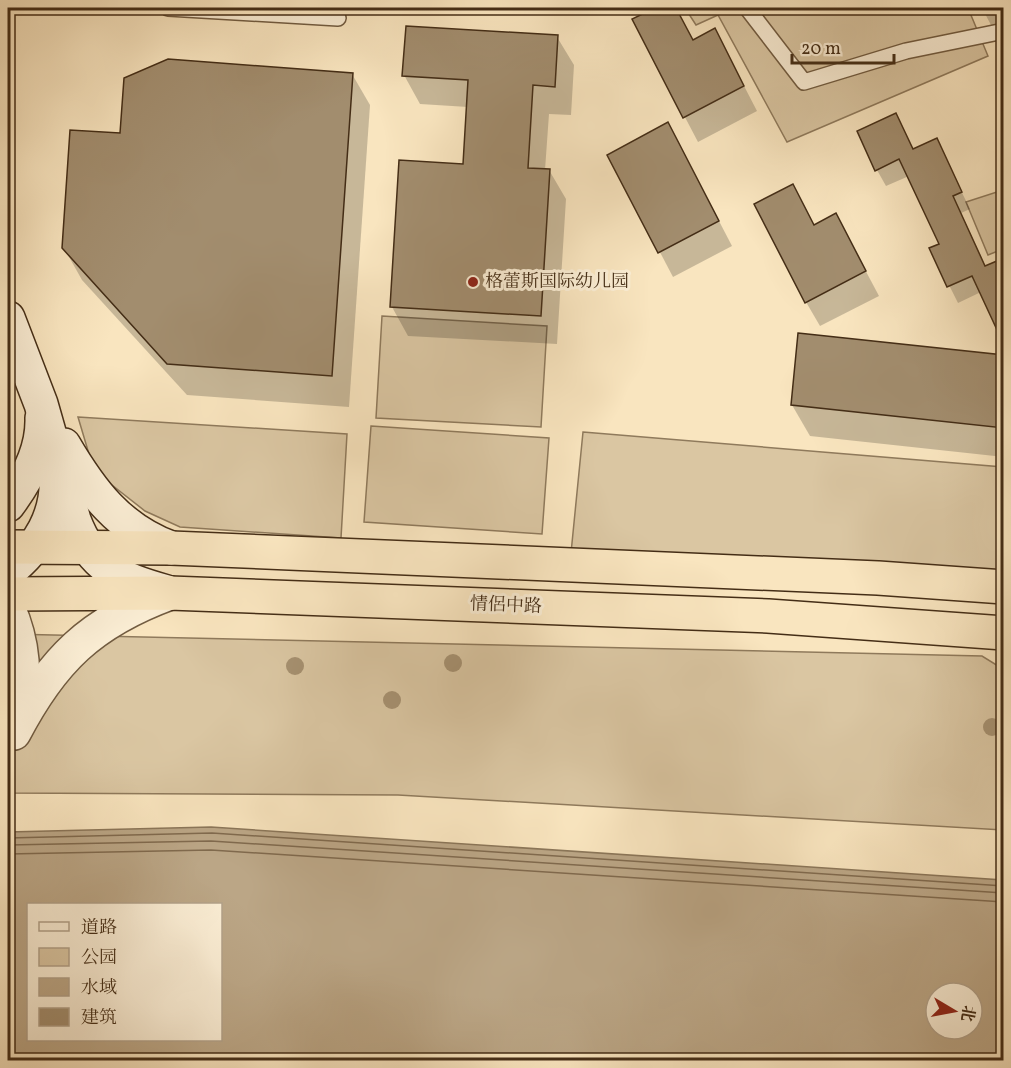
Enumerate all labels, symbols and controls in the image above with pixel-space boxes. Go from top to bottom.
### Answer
scale bar [792,27,894,65]
text: 20 m [801,37,841,62]
place label: 格蕾斯国际幼儿园 [485,270,629,295]
marker: 格蕾斯国际幼儿园 [466,275,480,289]
street label: 情侶中路 [470,592,542,620]
legend [27,903,222,1041]
text: 道路 [81,916,117,941]
text: 公园 [81,946,117,971]
text: 水域 [81,976,117,1001]
north arrow [924,981,984,1041]
text: 北 [955,1003,979,1023]
text: 建筑 [81,1006,117,1031]

